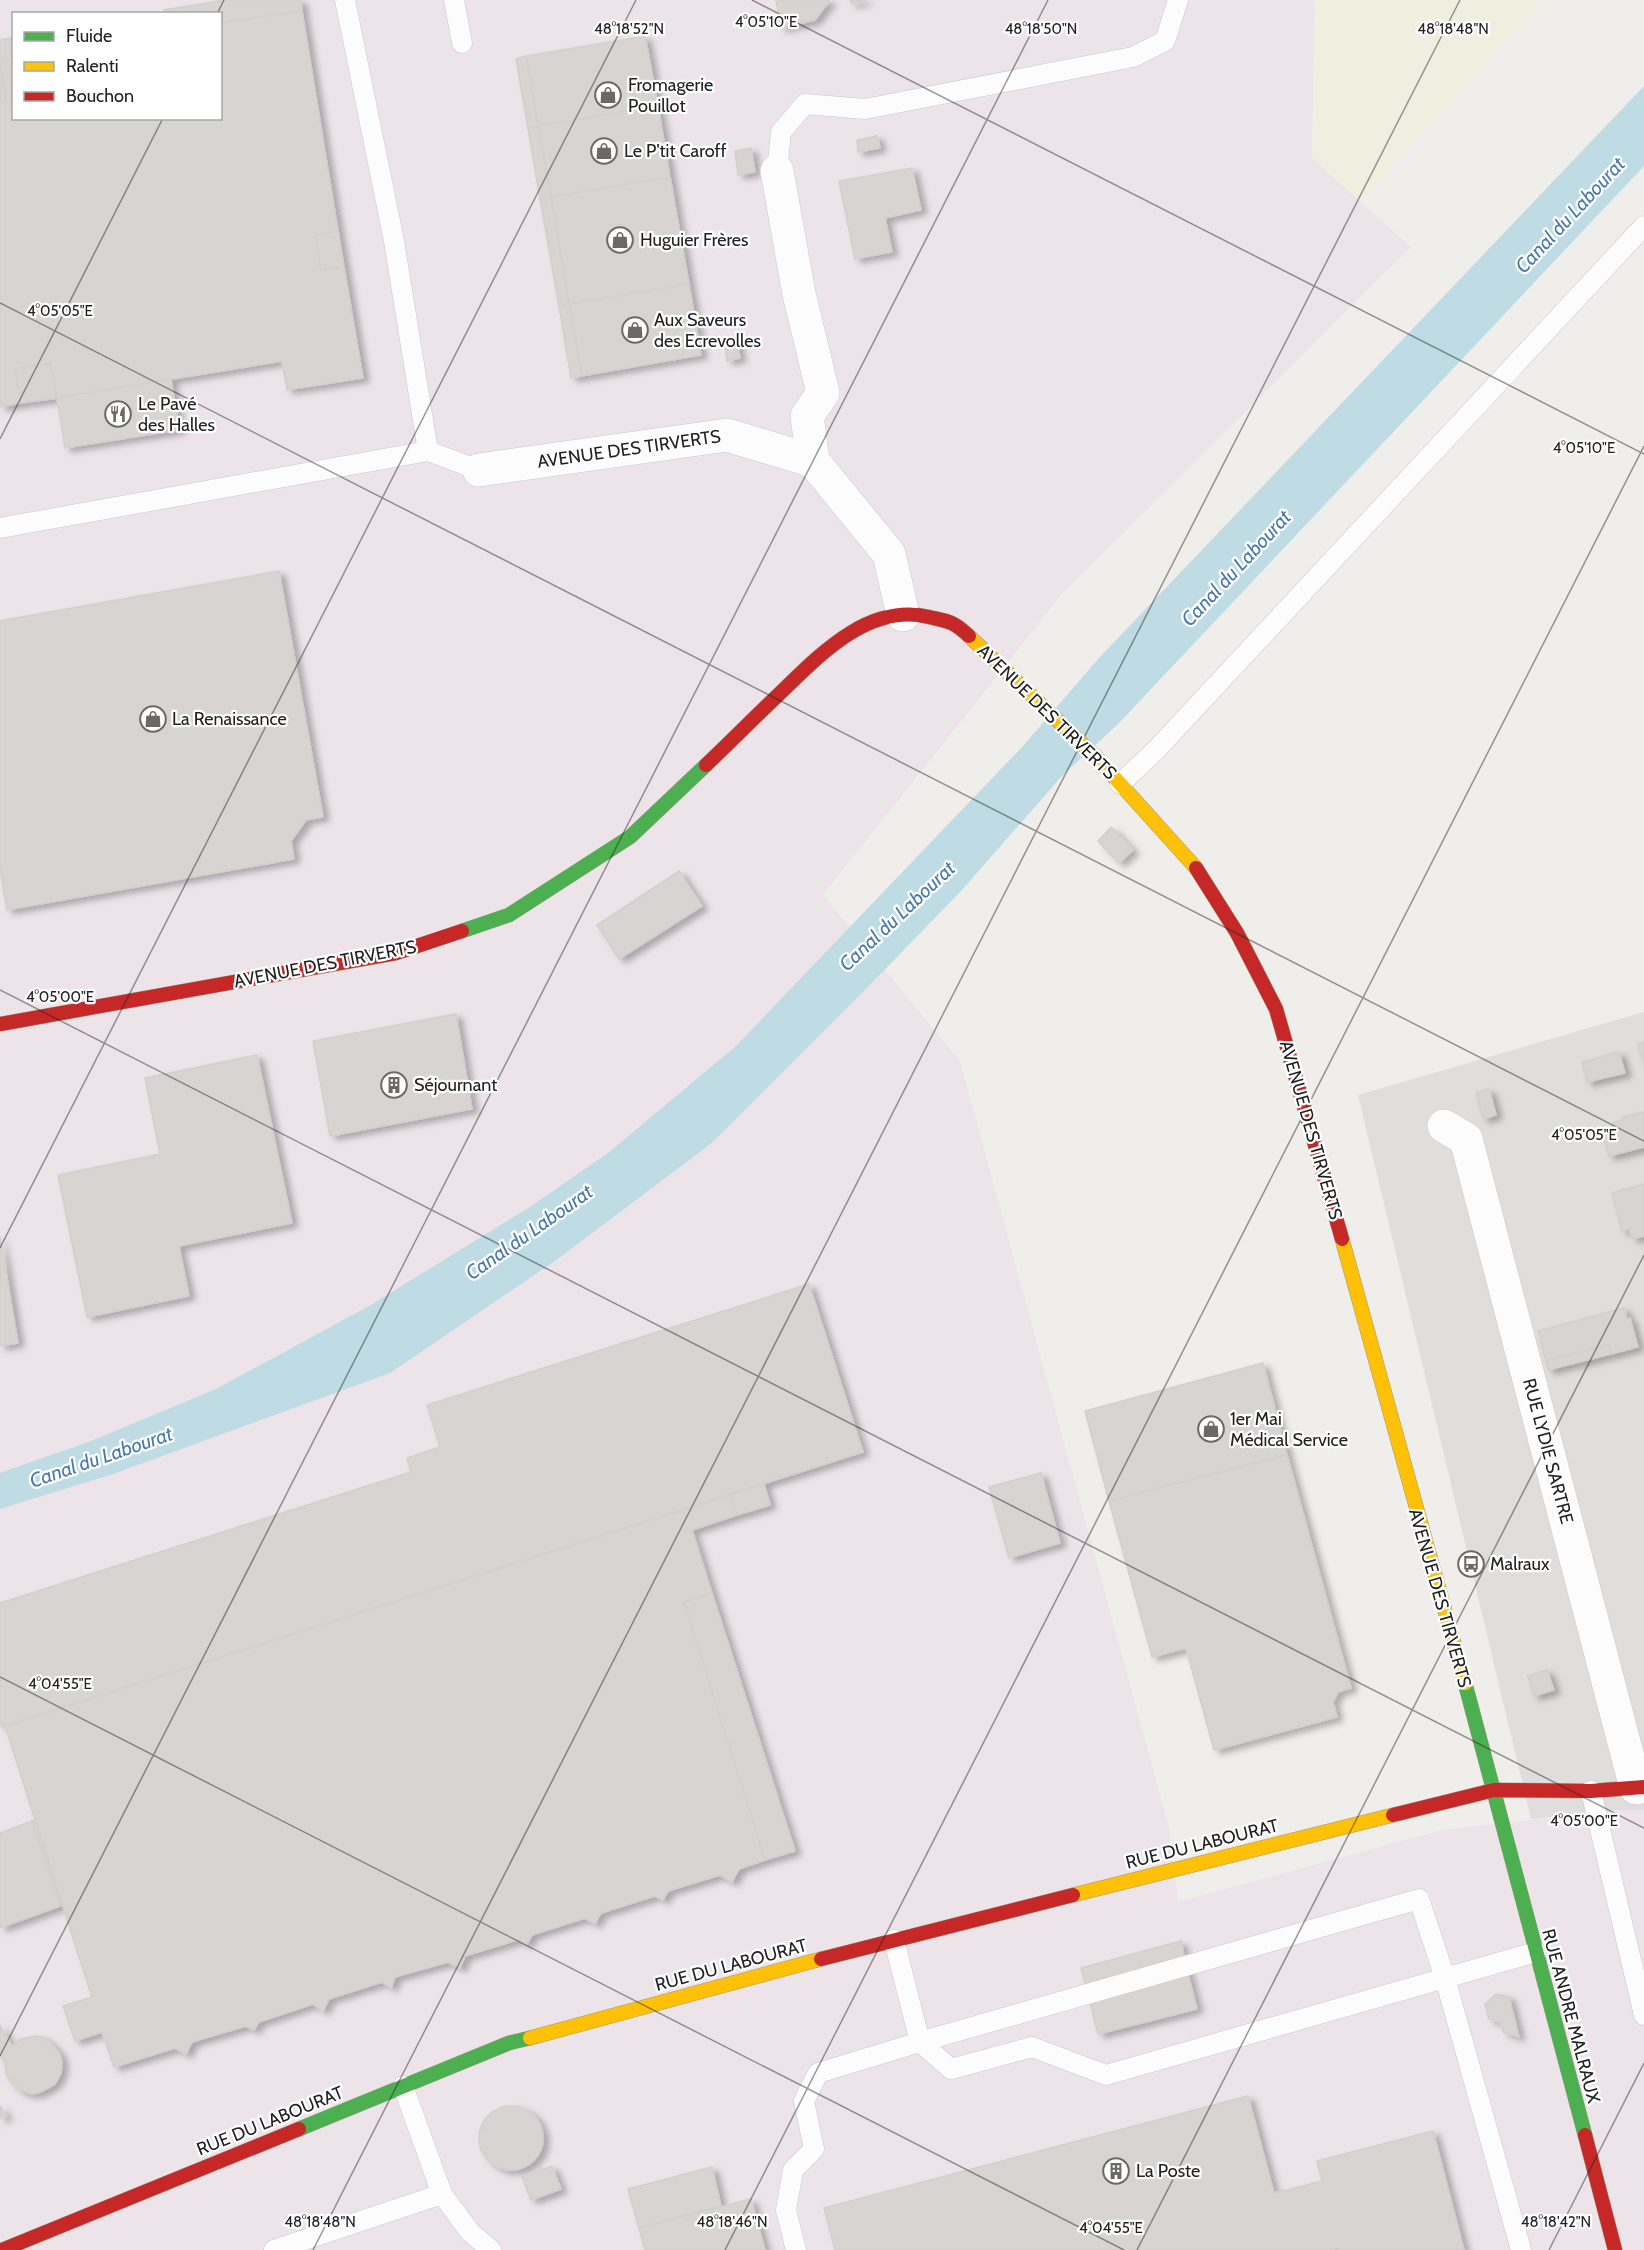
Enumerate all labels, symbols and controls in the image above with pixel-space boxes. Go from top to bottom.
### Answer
legend [12,12,222,120]
text: 4°05'10"E [735,13,797,31]
text: 48°18'52"N [594,20,664,38]
text: 48°18'50"N [1005,20,1077,38]
text: 48°18'48"N [1417,20,1489,38]
text: Fluide [66,25,112,47]
text: Ralenti [66,55,119,77]
place label: Fromagerie Pouillot [628,74,713,117]
shop icon: Fromagerie Pouillot [593,80,623,110]
text: Bouchon [66,85,134,107]
shop icon: Le P'tit Caroff [589,136,619,166]
place label: Le P'tit Caroff [624,140,726,162]
water label: Canal du Labourat [1510,151,1630,278]
shop icon: Huguier Frères [605,225,635,255]
place label: Huguier Frères [640,229,749,251]
text: 4°05'05"E [27,302,93,320]
place label: Aux Saveurs des Ecrevolles [654,309,761,352]
shop icon: Aux Saveurs des Ecrevolles [620,315,650,345]
place label: Le Pavé des Halles [138,393,215,436]
restaurant icon: Le Pavé des Halles [103,399,133,429]
street label: AVENUE DES TIRVERTS [536,425,722,473]
text: 4°05'10"E [1553,439,1615,457]
water label: Canal du Labourat [1176,504,1296,631]
street label: AVENUE DES TIRVERTS [973,640,1121,784]
shop icon: La Renaissance [138,704,168,734]
place label: La Renaissance [172,708,287,730]
water label: Canal du Labourat [834,856,961,976]
street label: AVENUE DES TIRVERTS [232,936,418,992]
text: 4°05'00"E [26,988,94,1006]
street label: AVENUE DES TIRVERTS [1275,1038,1347,1222]
building icon: Séjournant [379,1070,409,1100]
place label: Séjournant [414,1074,497,1096]
text: 4°05'05"E [1551,1126,1617,1144]
water label: Canal du Labourat [461,1179,598,1285]
street label: RUE LYDIE SARTRE [1518,1376,1578,1526]
place label: 1er Mai Médical Service [1230,1408,1348,1451]
shop icon: 1er Mai Médical Service [1196,1414,1226,1444]
water label: Canal du Labourat [26,1421,177,1493]
street label: AVENUE DES TIRVERTS [1404,1506,1476,1690]
bus stop icon: Malraux [1456,1549,1486,1579]
place label: Malraux [1490,1553,1550,1575]
text: 4°04'55"E [28,1675,92,1693]
text: 4°05'00"E [1550,1812,1618,1830]
street label: RUE DU LABOURAT [1123,1814,1281,1874]
street label: RUE ANDRE MALRAUX [1537,1926,1605,2106]
street label: RUE DU LABOURAT [653,1934,810,1996]
street label: RUE DU LABOURAT [193,2081,347,2160]
building icon: La Poste [1101,2156,1131,2186]
place label: La Poste [1136,2160,1200,2182]
text: 48°18'48"N [284,2213,356,2231]
text: 48°18'46"N [697,2213,767,2231]
text: 48°18'42"N [1521,2213,1591,2231]
text: 4°04'55"E [1079,2219,1143,2237]

